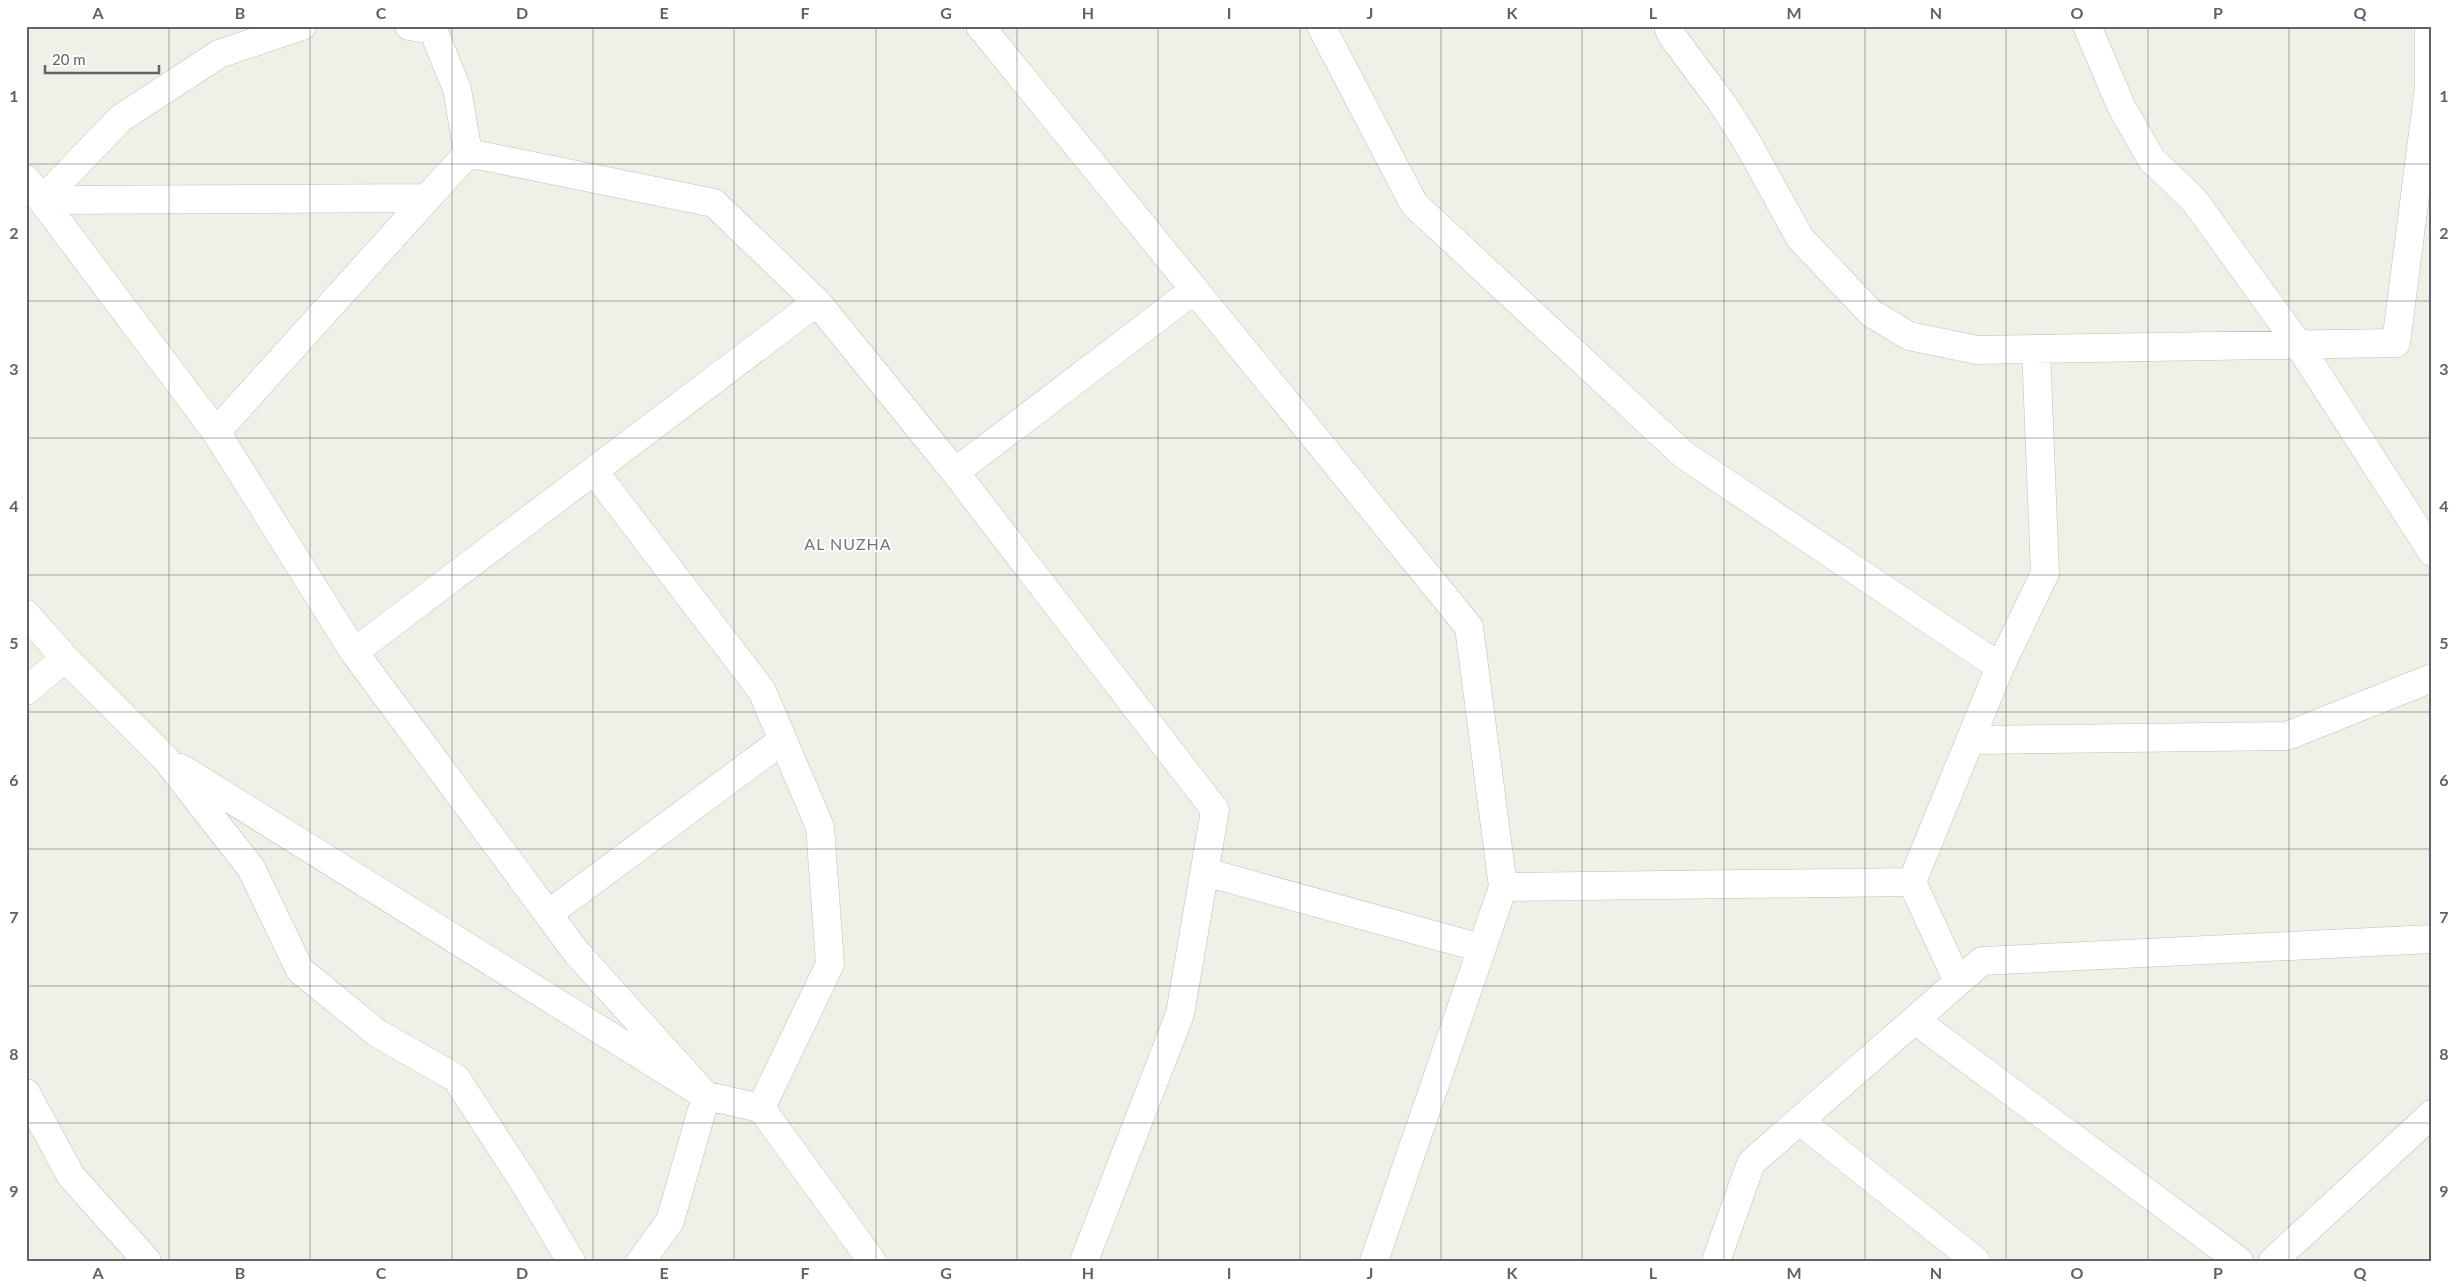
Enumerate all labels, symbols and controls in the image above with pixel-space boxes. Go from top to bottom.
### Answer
text: A [91,3,104,22]
text: B [235,3,245,22]
text: C [376,3,387,22]
text: D [516,3,528,22]
text: E [659,3,669,22]
text: F [800,3,810,22]
text: G [940,3,952,22]
text: H [1082,3,1094,22]
text: I [1227,3,1231,22]
text: J [1367,3,1373,22]
text: K [1507,3,1519,22]
text: L [1649,3,1658,22]
text: M [1786,3,1802,22]
text: N [1930,3,1942,22]
text: O [2071,3,2084,22]
text: P [2213,3,2223,22]
text: Q [2354,3,2367,22]
scale bar [45,42,159,74]
text: 20 m [52,50,86,68]
text: 1 [9,86,19,105]
text: 1 [2439,86,2449,105]
text: 2 [9,223,19,242]
text: 2 [2439,223,2449,242]
text: 3 [9,359,19,378]
text: 3 [2439,359,2449,378]
text: 4 [9,496,19,515]
text: 4 [2439,496,2449,515]
district label: AL NUZHA [804,534,892,553]
text: 5 [9,633,19,652]
text: 5 [2439,633,2449,652]
text: 6 [9,770,19,789]
text: 6 [2439,770,2449,789]
text: 7 [9,907,19,926]
text: 7 [2439,907,2449,926]
text: 8 [9,1044,19,1063]
text: 8 [2439,1044,2449,1063]
text: 9 [9,1181,19,1200]
text: 9 [2439,1181,2449,1200]
text: A [91,1263,104,1282]
text: B [235,1263,245,1282]
text: C [376,1263,387,1282]
text: D [516,1263,528,1282]
text: E [659,1263,669,1282]
text: F [800,1263,810,1282]
text: G [940,1263,952,1282]
text: H [1082,1263,1094,1282]
text: I [1227,1263,1231,1282]
text: J [1367,1263,1373,1282]
text: K [1507,1263,1519,1282]
text: L [1649,1263,1658,1282]
text: M [1786,1263,1802,1282]
text: N [1930,1263,1942,1282]
text: O [2071,1263,2084,1282]
text: P [2213,1263,2223,1282]
text: Q [2354,1263,2367,1282]

